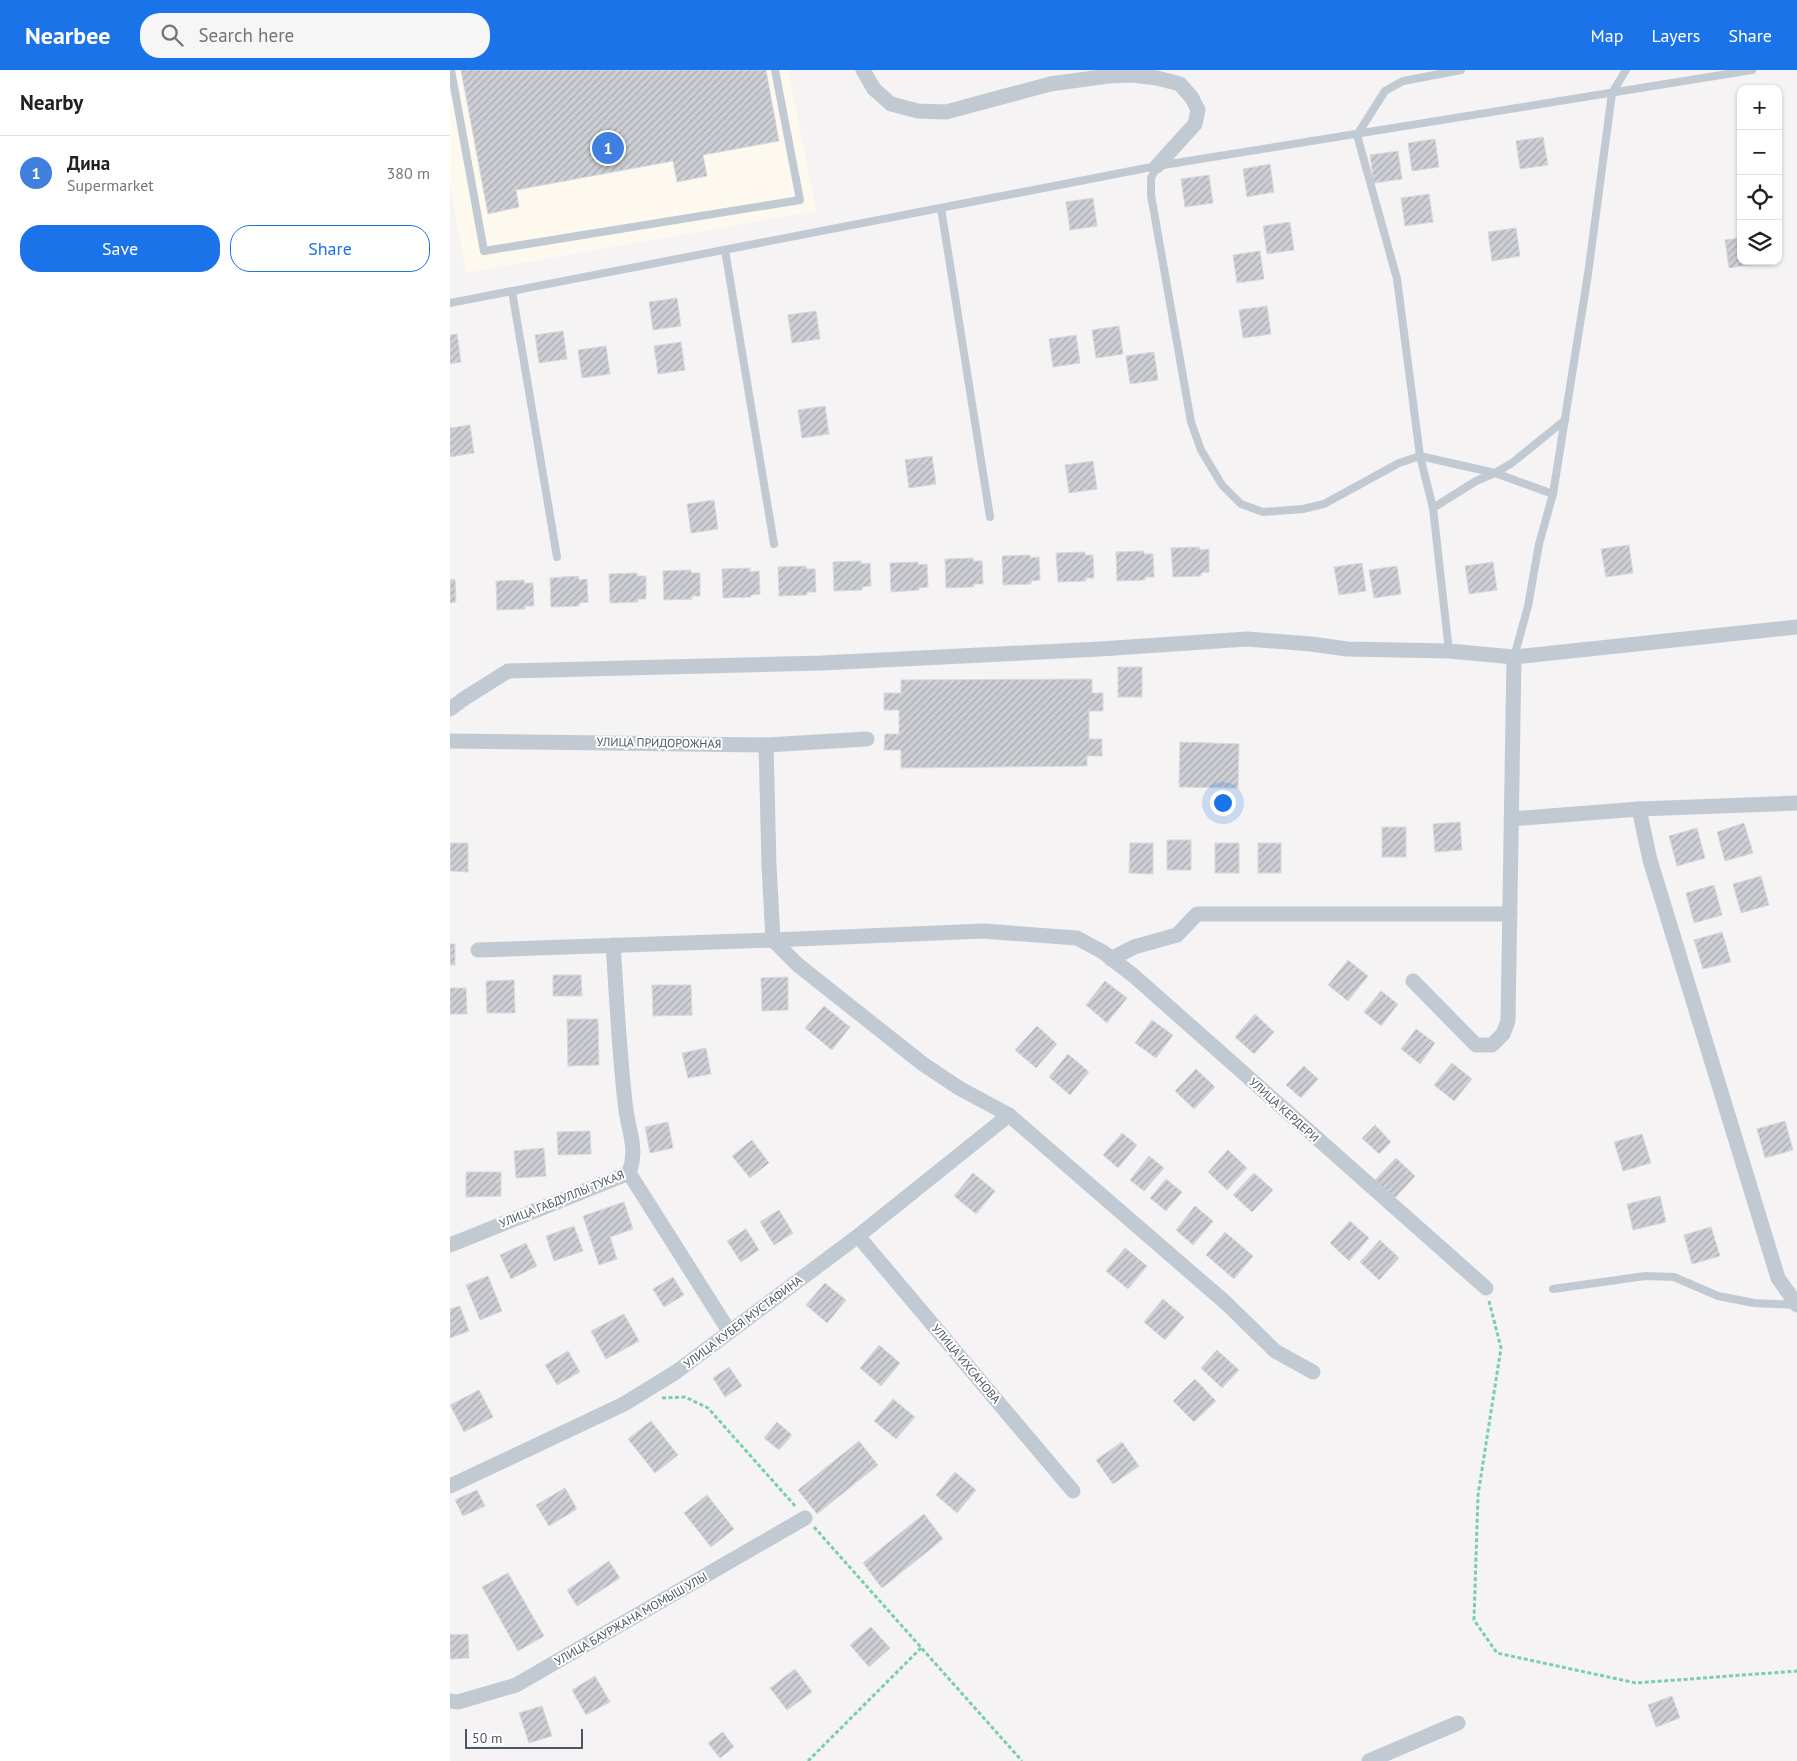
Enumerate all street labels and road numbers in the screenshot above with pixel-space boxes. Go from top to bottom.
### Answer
street label: УЛИЦА ПРИДОРОЖНАЯ [597,734,721,751]
street label: УЛИЦА КЕРДЕРИ [1246,1074,1322,1145]
street label: УЛИЦА ГАБДУЛЛЫ ТУКАЯ [497,1167,627,1231]
street label: УЛИЦА КУБЕЯ МУСТАФИНА [680,1272,805,1371]
street label: УЛИЦА ИХСАНОВА [929,1321,1004,1406]
street label: УЛИЦА БАУРЖАНА МОМЫШ УЛЫ [552,1569,710,1668]

